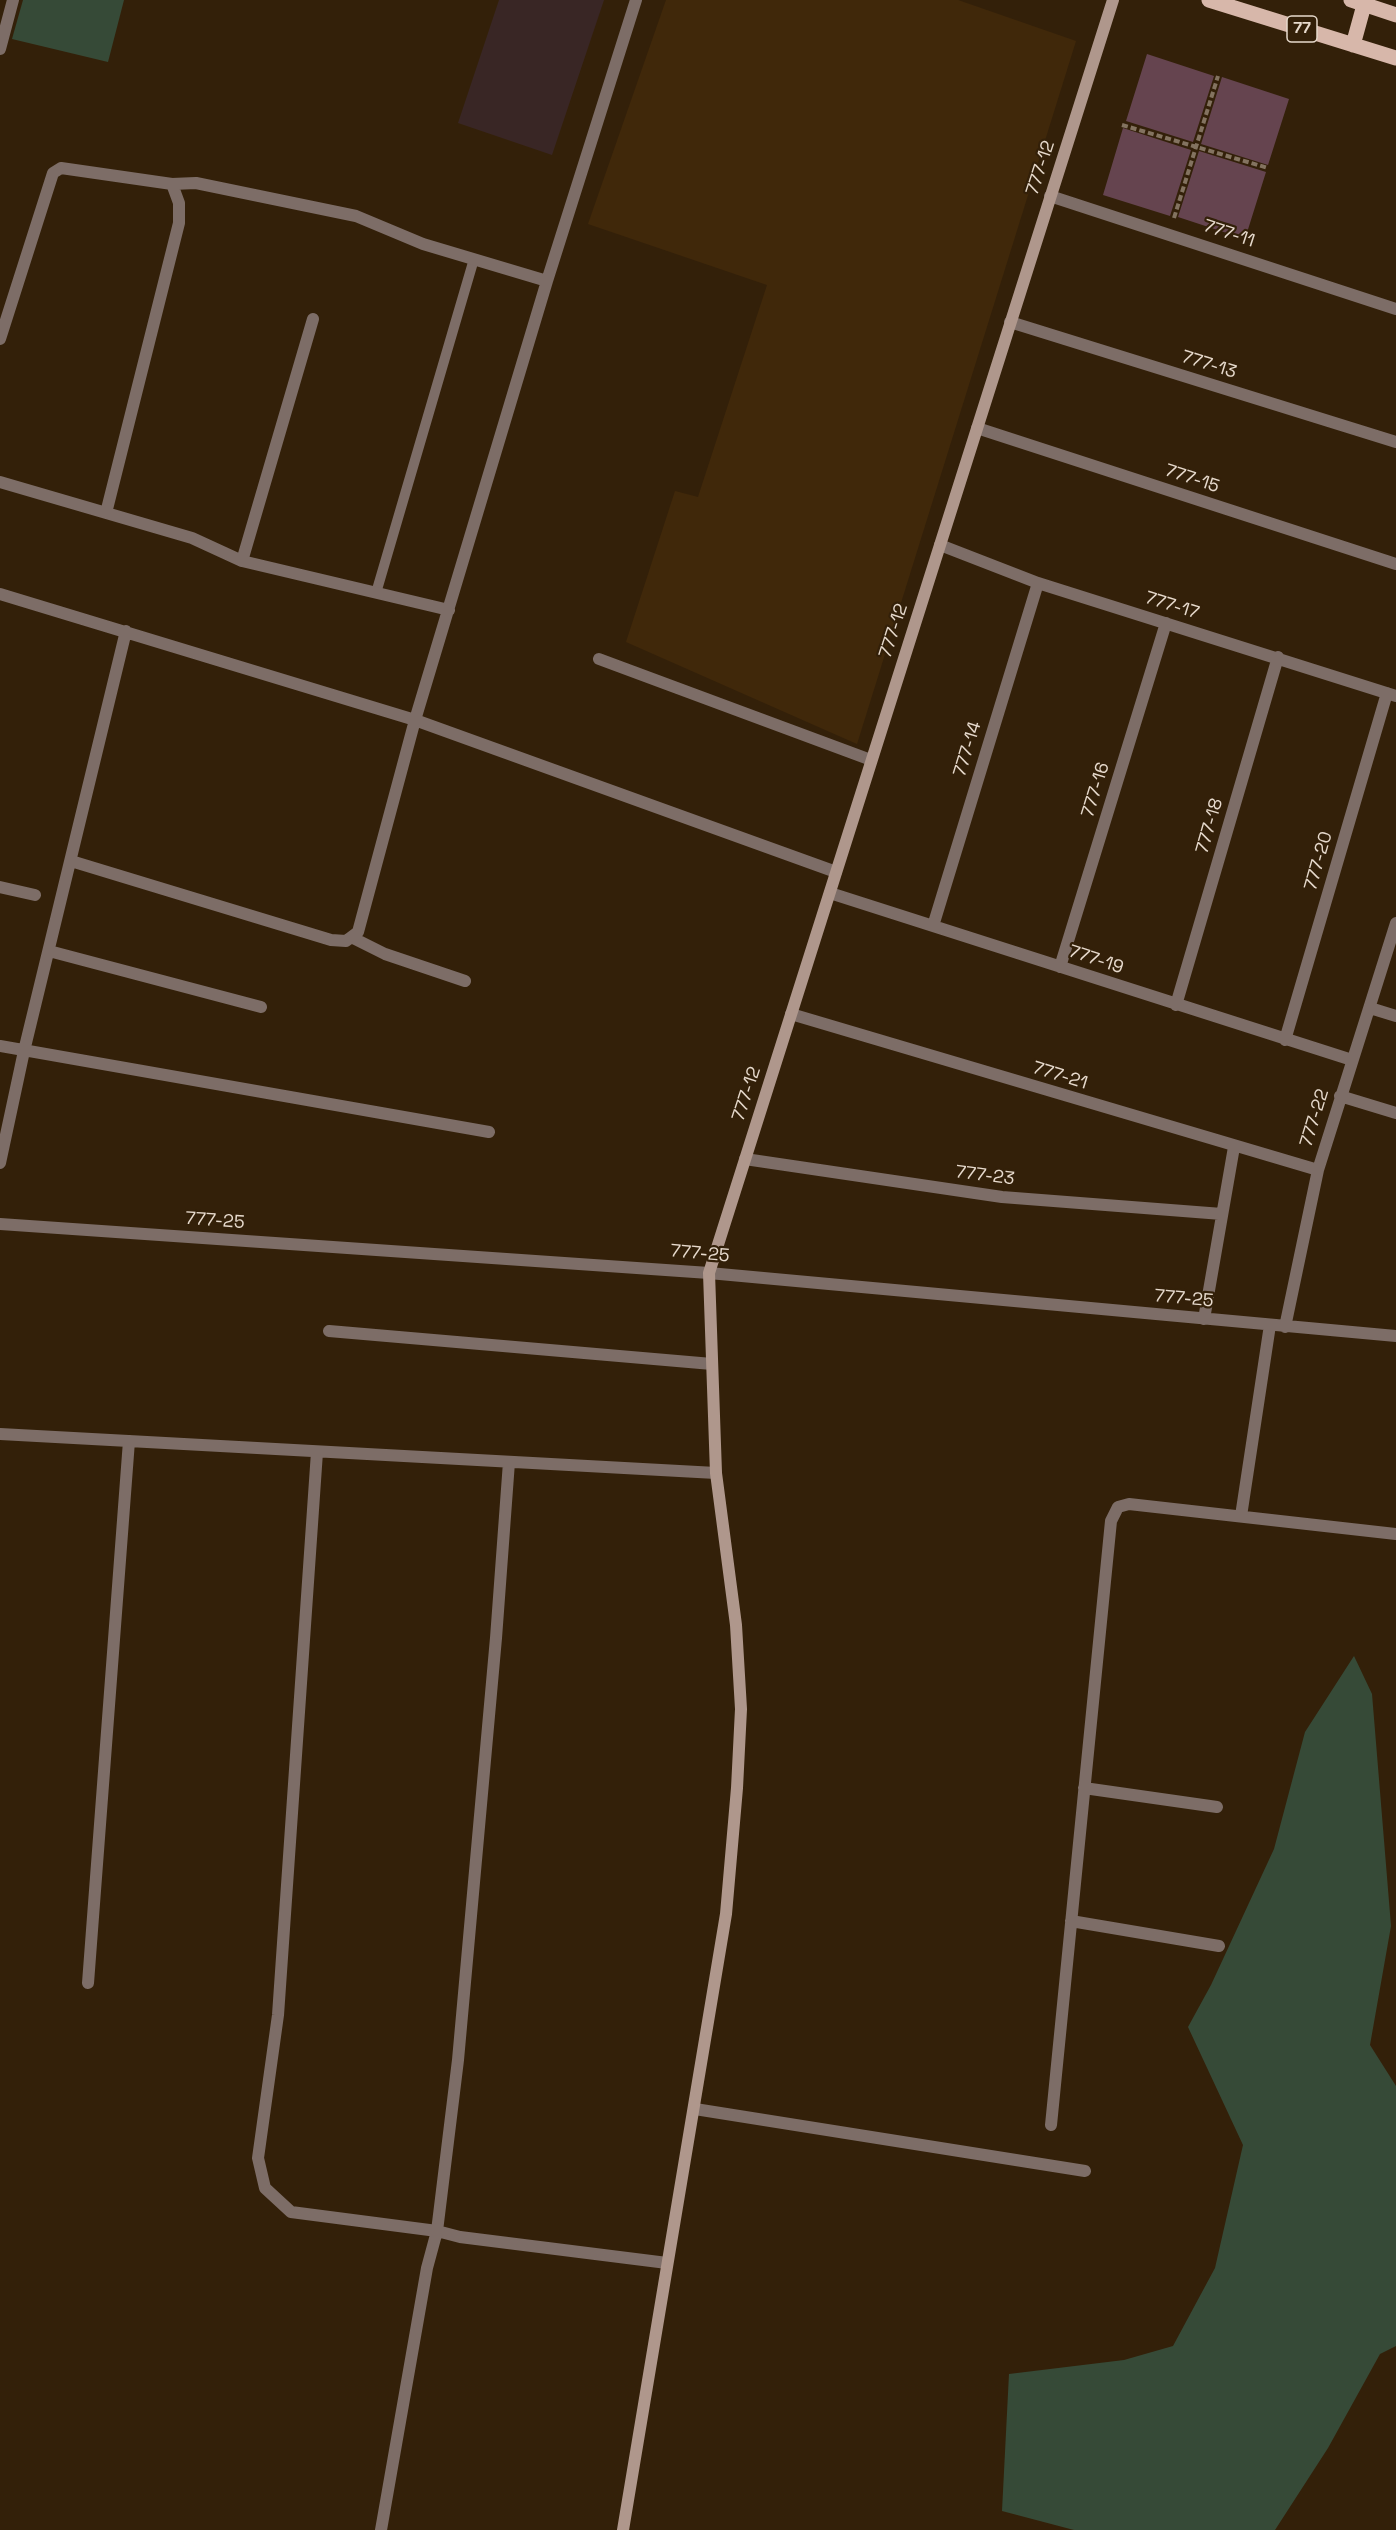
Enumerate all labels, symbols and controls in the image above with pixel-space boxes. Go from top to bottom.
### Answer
road number: 77 [1287,16,1317,42]
street label: 777-12 [1022,138,1060,198]
street label: 777-11 [1201,216,1257,252]
street label: 777-13 [1179,346,1239,384]
street label: 777-15 [1162,460,1222,498]
street label: 777-17 [1142,588,1202,624]
street label: 777-12 [875,601,913,661]
street label: 777-14 [949,719,987,779]
street label: 777-16 [1077,760,1115,820]
street label: 777-18 [1192,796,1228,856]
street label: 777-20 [1300,829,1338,893]
street label: 777-19 [1066,941,1126,979]
street label: 777-21 [1030,1057,1090,1095]
street label: 777-12 [728,1064,766,1124]
street label: 777-22 [1296,1086,1334,1150]
street label: 777-23 [954,1162,1016,1190]
street label: 777-25 [185,1208,245,1234]
street label: 777-25 [670,1241,730,1267]
street label: 777-25 [1154,1286,1214,1312]

